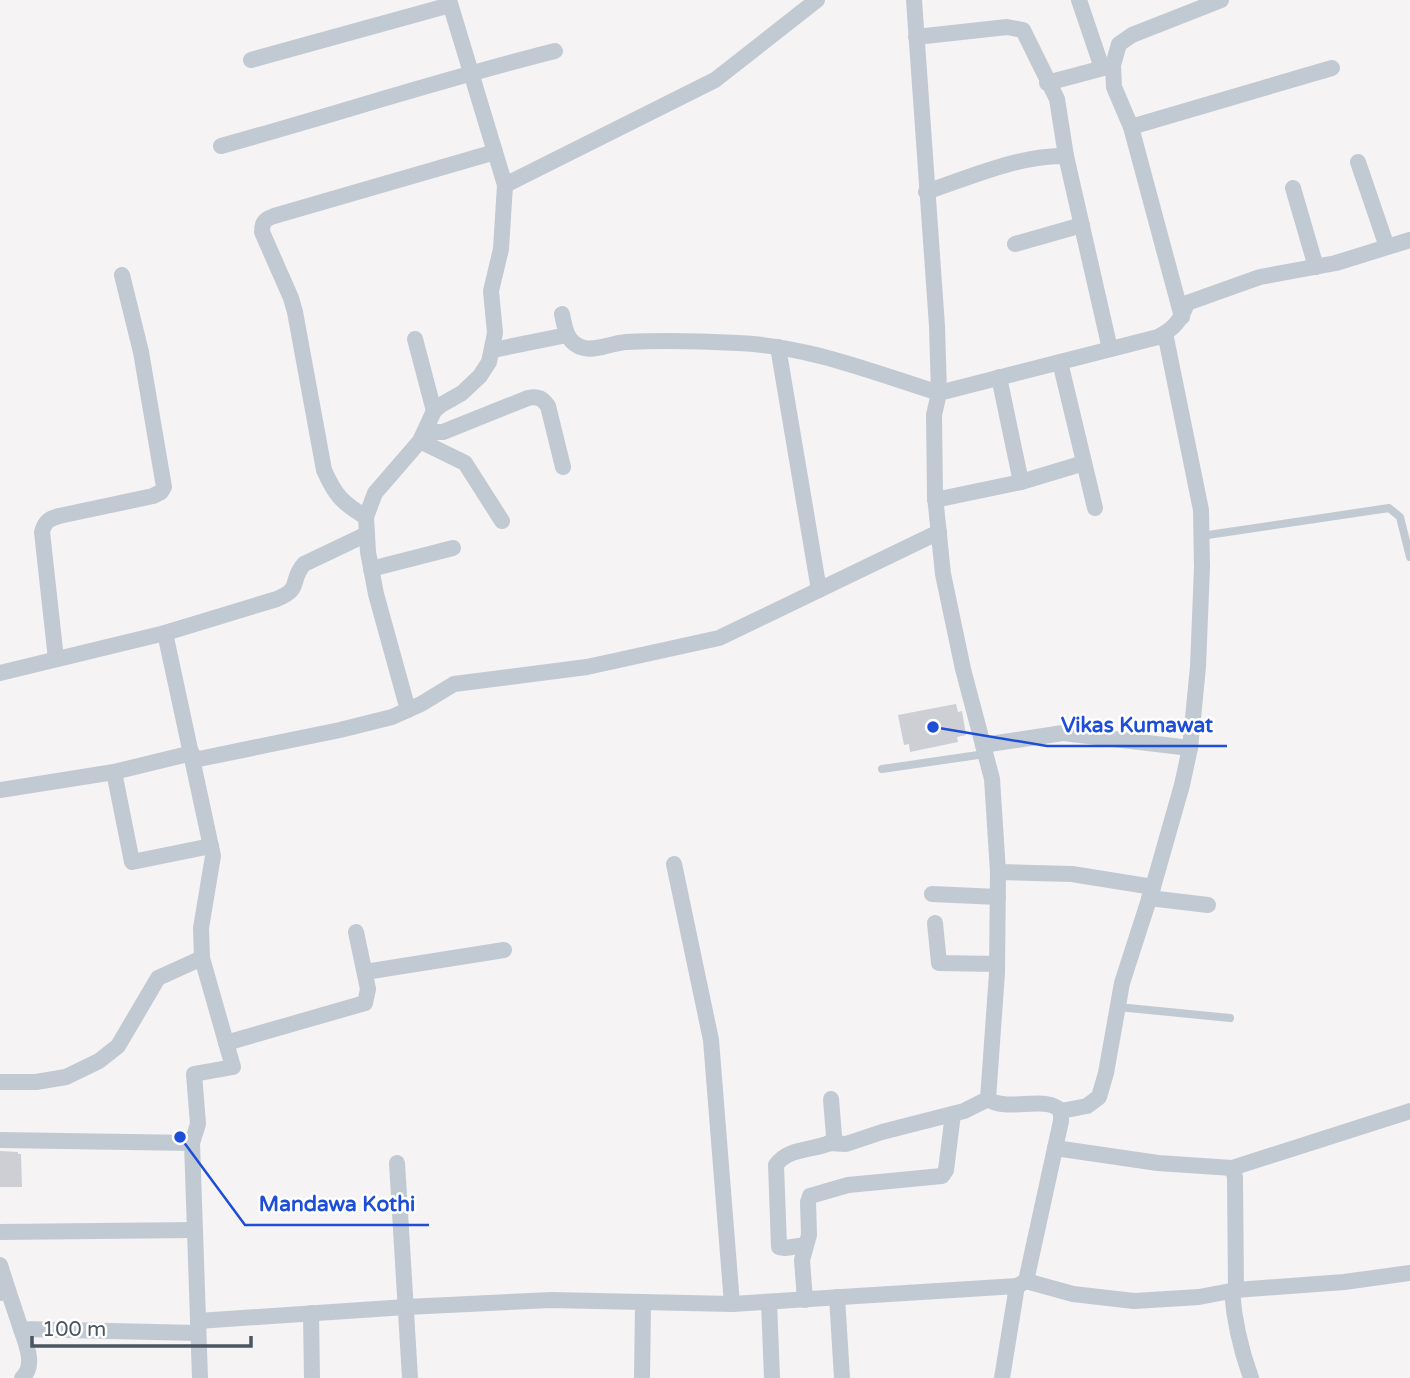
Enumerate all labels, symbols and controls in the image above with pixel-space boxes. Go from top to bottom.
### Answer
callout: Vikas Kumawat [1047,704,1227,746]
text: Vikas Kumawat [1061,713,1213,738]
callout: Mandawa Kothi [245,1183,429,1225]
text: Mandawa Kothi [259,1192,415,1217]
scale bar [32,1304,250,1348]
text: 100 m [42,1317,106,1342]

